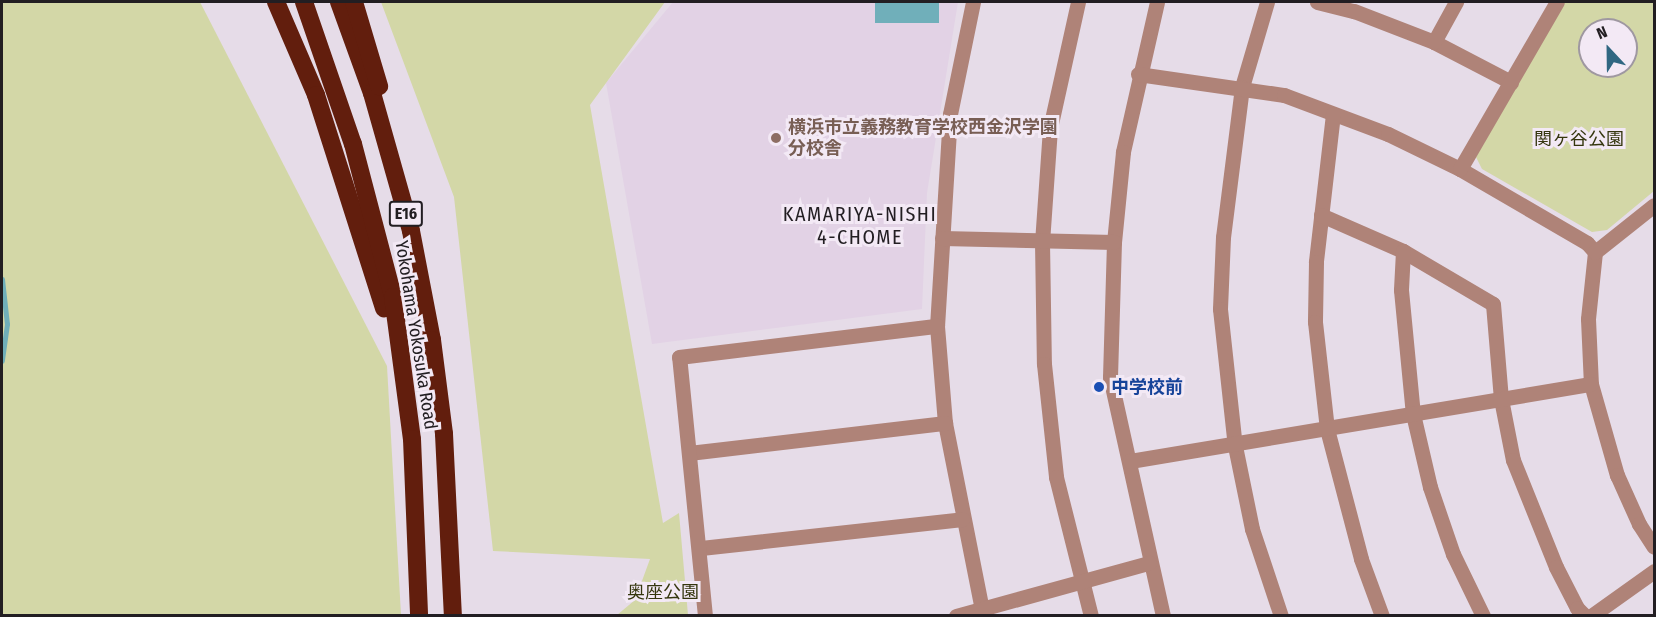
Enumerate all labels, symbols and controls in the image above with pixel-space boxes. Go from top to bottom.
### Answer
north arrow [1578,18,1638,78]
text: N [1594,22,1610,43]
place label: 横浜市立義務教育学校西金沢学園 分校舎 [788,117,1058,160]
park label: 関ヶ谷公園 [1534,128,1624,150]
marker: 横浜市立義務教育学校西金沢学園 分校舎 [769,131,783,145]
road number: E16 [388,201,424,227]
district label: KAMARIYA-NISHI 4-CHOME [783,203,937,250]
street label: Yokohama Yokosuka Road [390,239,442,431]
place label: 中学校前 [1111,376,1183,398]
marker: 中学校前 [1092,380,1106,394]
park label: 奥座公園 [627,581,699,603]

